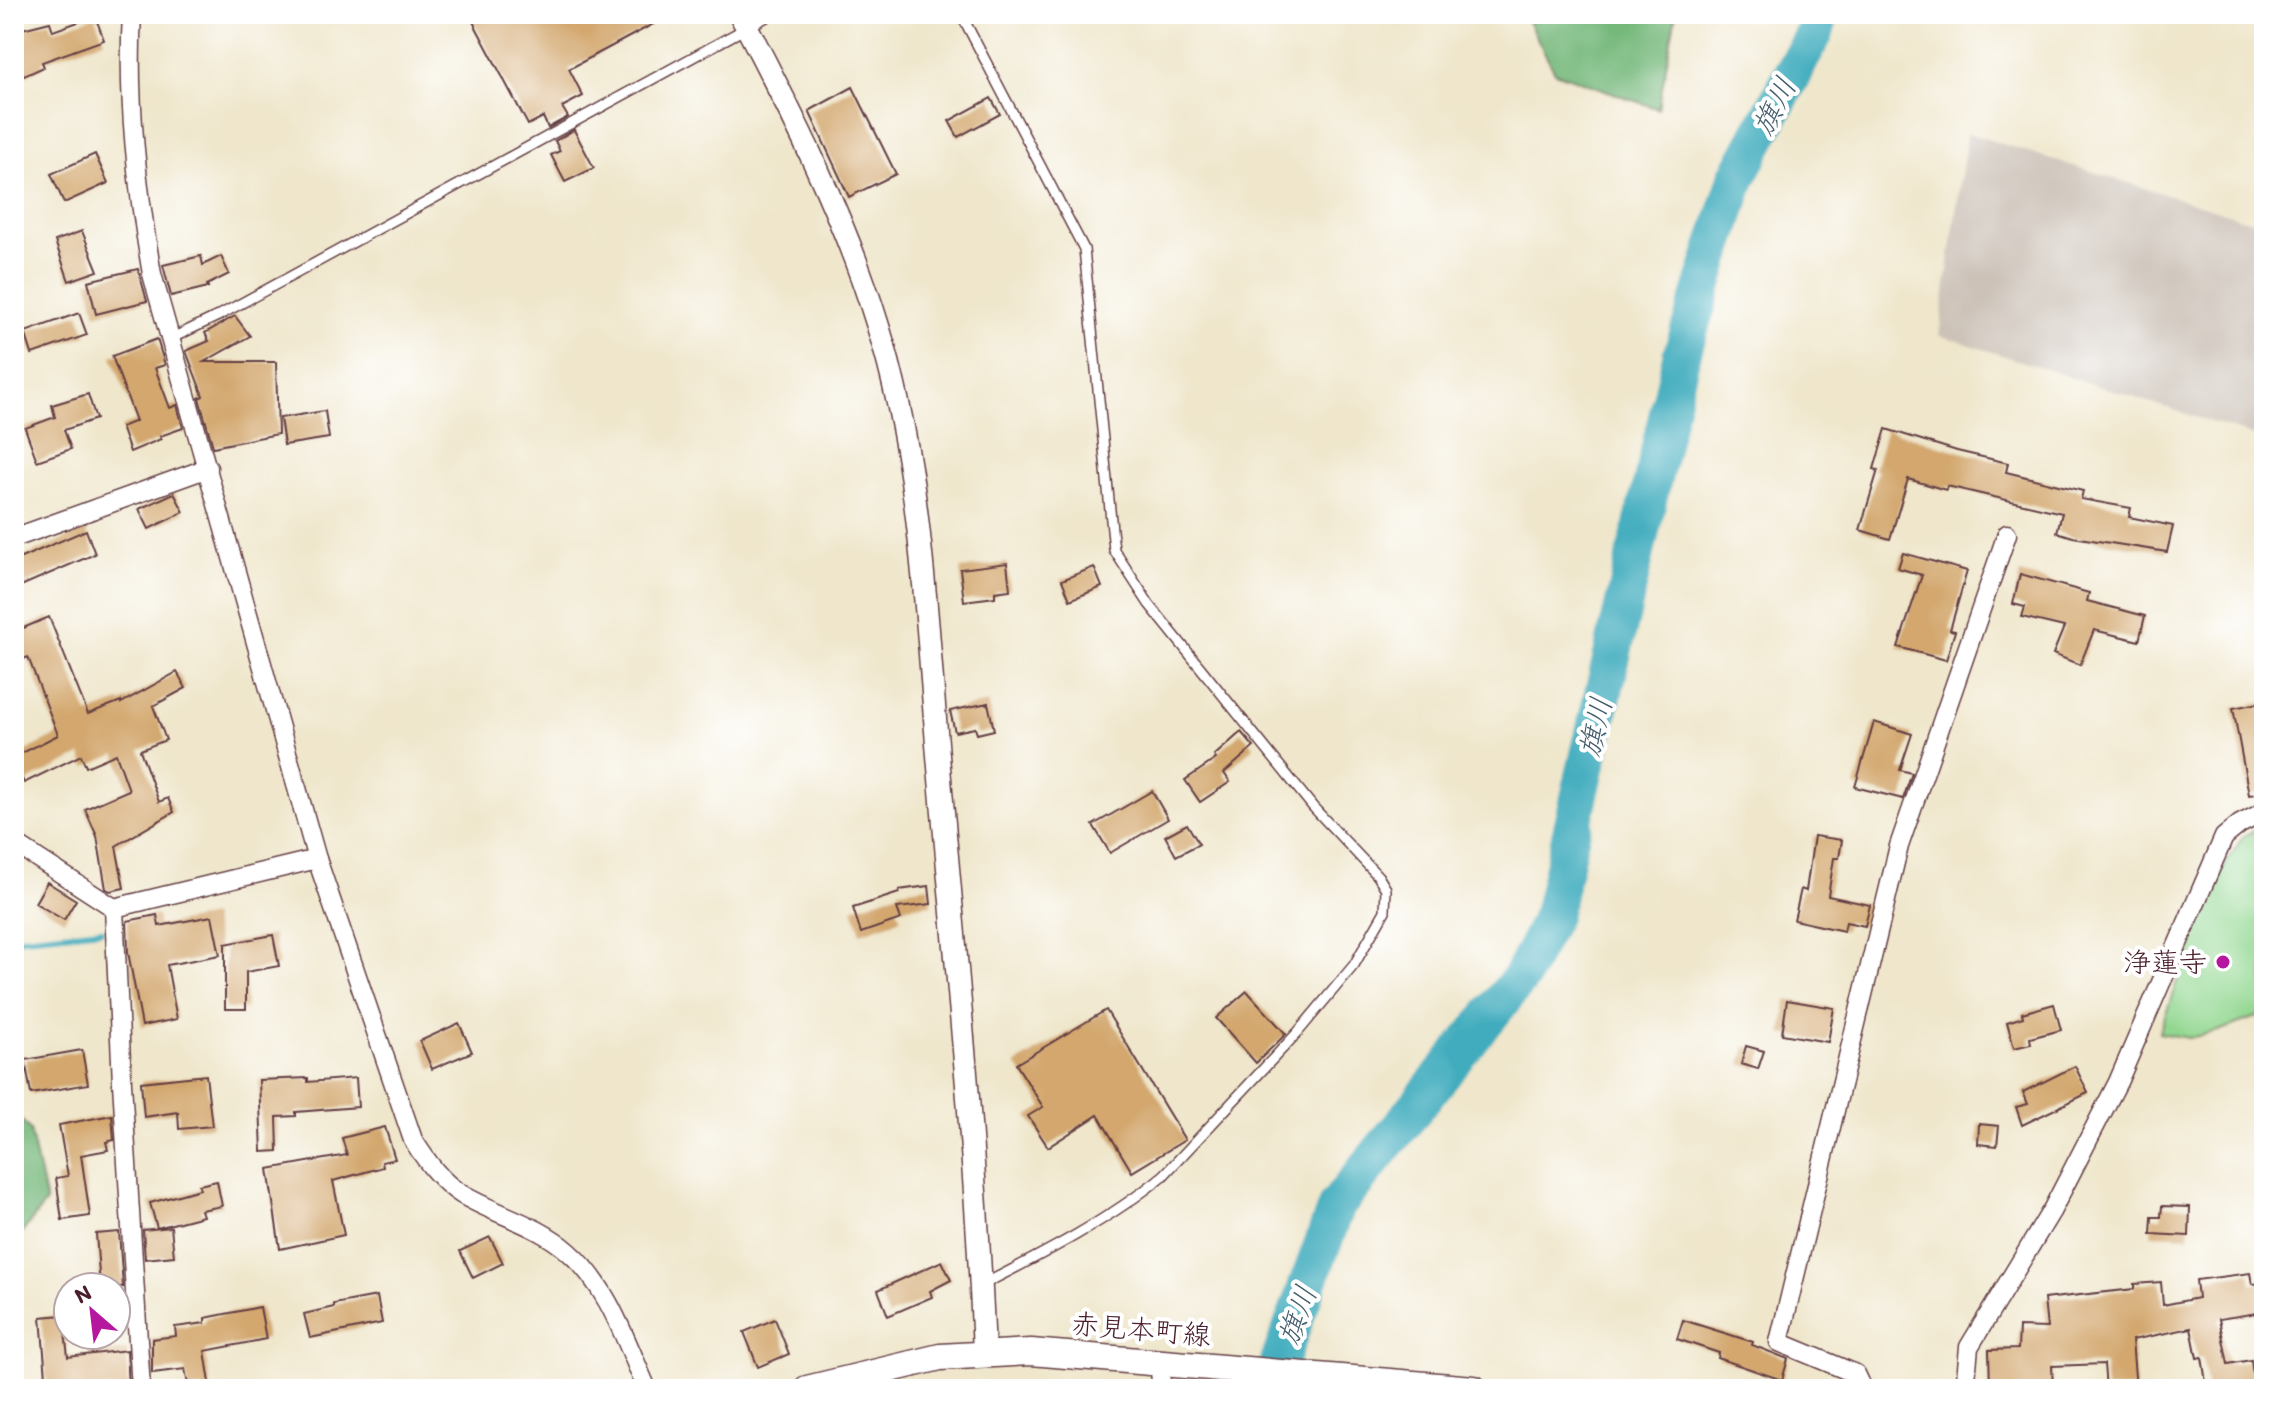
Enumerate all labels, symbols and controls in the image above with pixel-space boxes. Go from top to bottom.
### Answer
water label: 旗川 [1744,71,1804,141]
water label: 旗川 [1570,694,1620,760]
place label: 浄蓮寺 [2123,945,2207,979]
marker: 浄蓮寺 [2214,953,2232,971]
north arrow [52,1271,132,1351]
text: N [70,1278,96,1309]
water label: 旗川 [1269,1280,1325,1350]
street label: 赤見本町線 [1070,1306,1212,1352]

